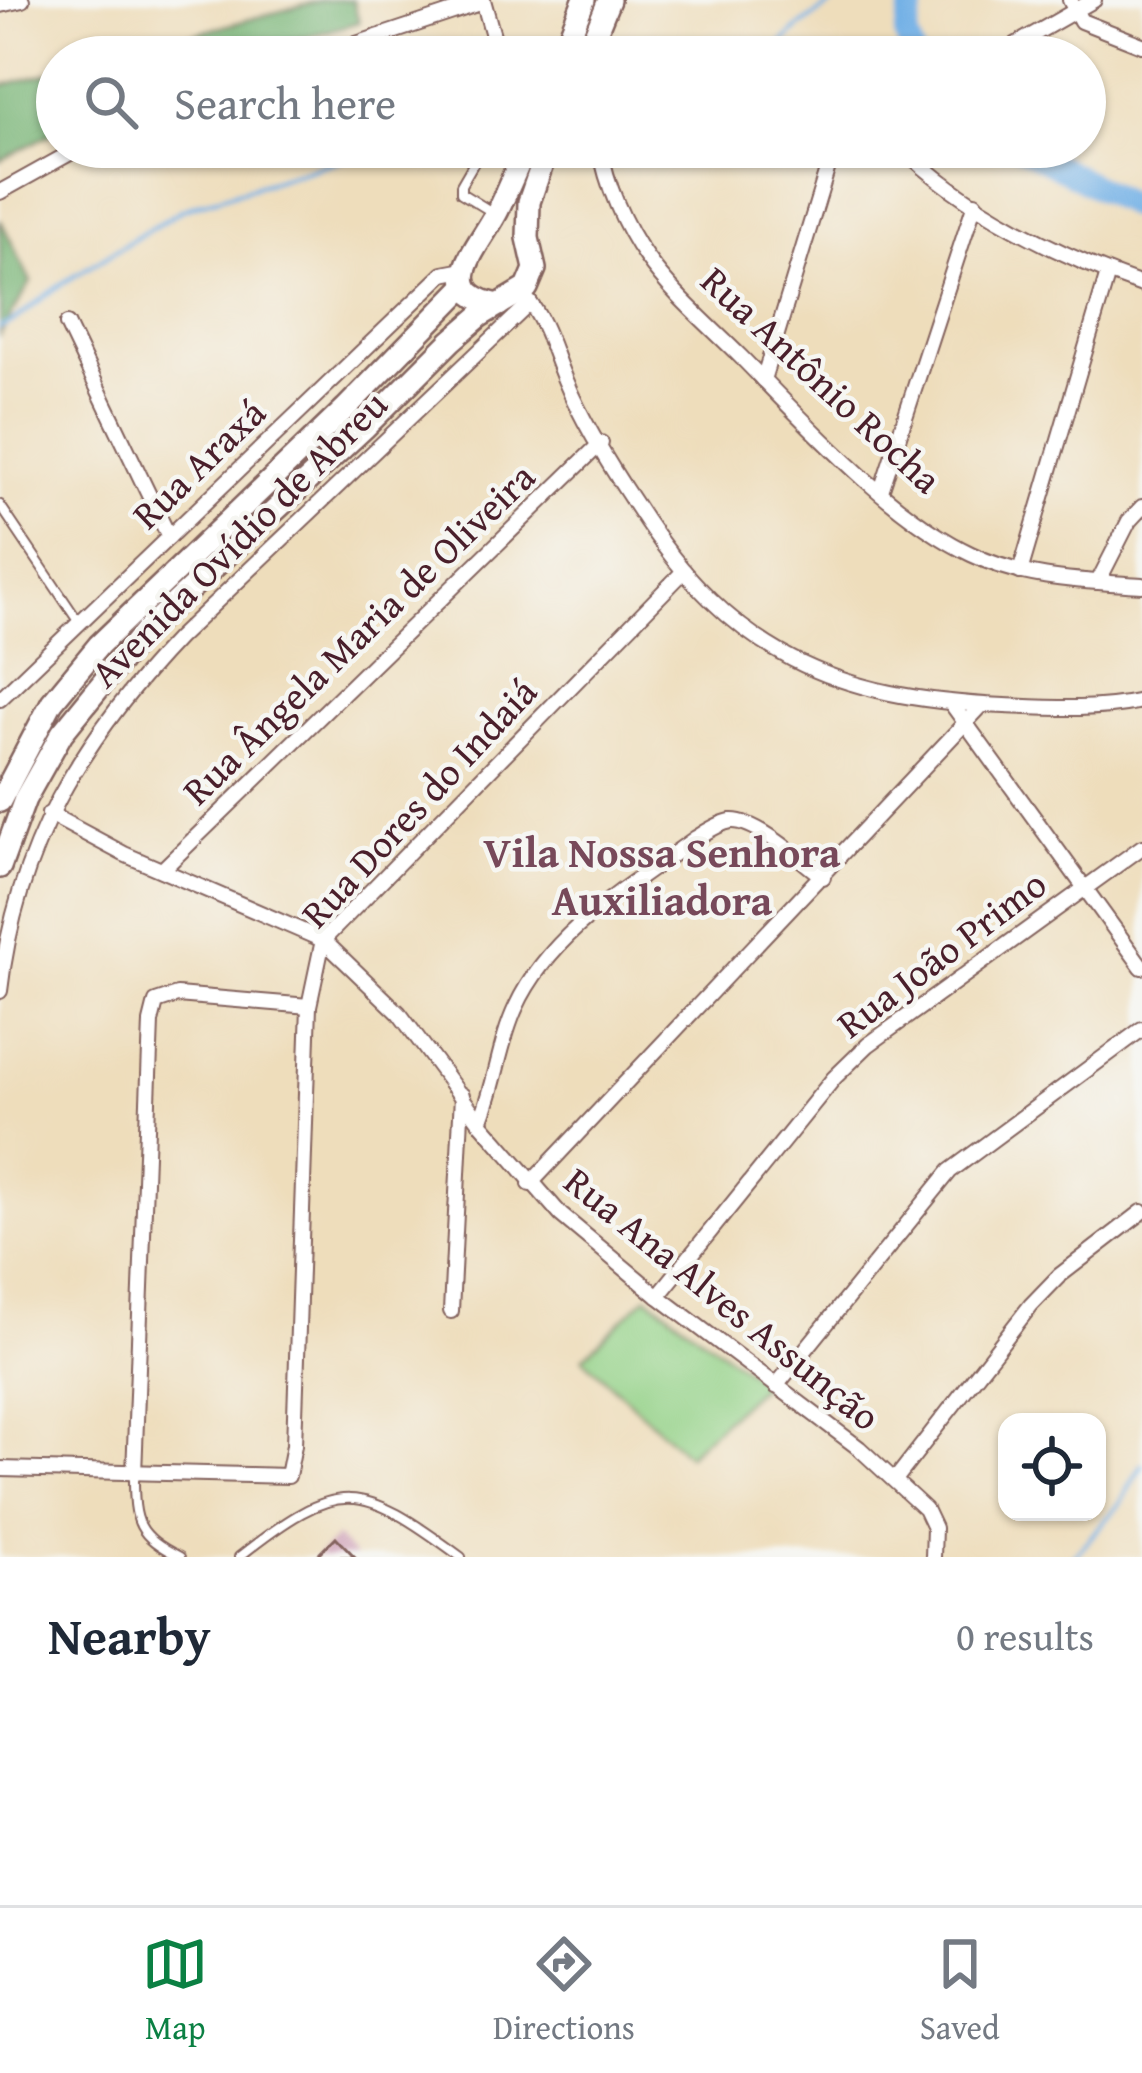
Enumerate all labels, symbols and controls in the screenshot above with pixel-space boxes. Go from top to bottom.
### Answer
search box [36,36,1106,168]
icon: search [78,69,144,135]
text: Search here [174,70,396,135]
street label: Rua Antônio Rocha [689,252,955,506]
street label: Avenida Ovídio de Abreu [76,376,400,700]
street label: Rua Araxá [118,384,278,541]
street label: Rua Ângela Maria de Oliveira [169,448,548,817]
street label: Rua Dores do Indaiá [287,664,550,940]
district label: Vila Nossa Senhora Auxiliadora [483,821,841,930]
street label: Rua João Primo [824,855,1058,1051]
street label: Rua Ana Alves Assunção [553,1153,893,1443]
map controls [998,1413,1106,1521]
button: locate [998,1413,1106,1521]
text: Nearby [48,1598,211,1673]
text: 0 results [956,1607,1094,1664]
tab: Map [142,1931,208,2051]
tab: Directions [493,1931,635,2051]
tab: Saved [920,1931,1000,2051]

